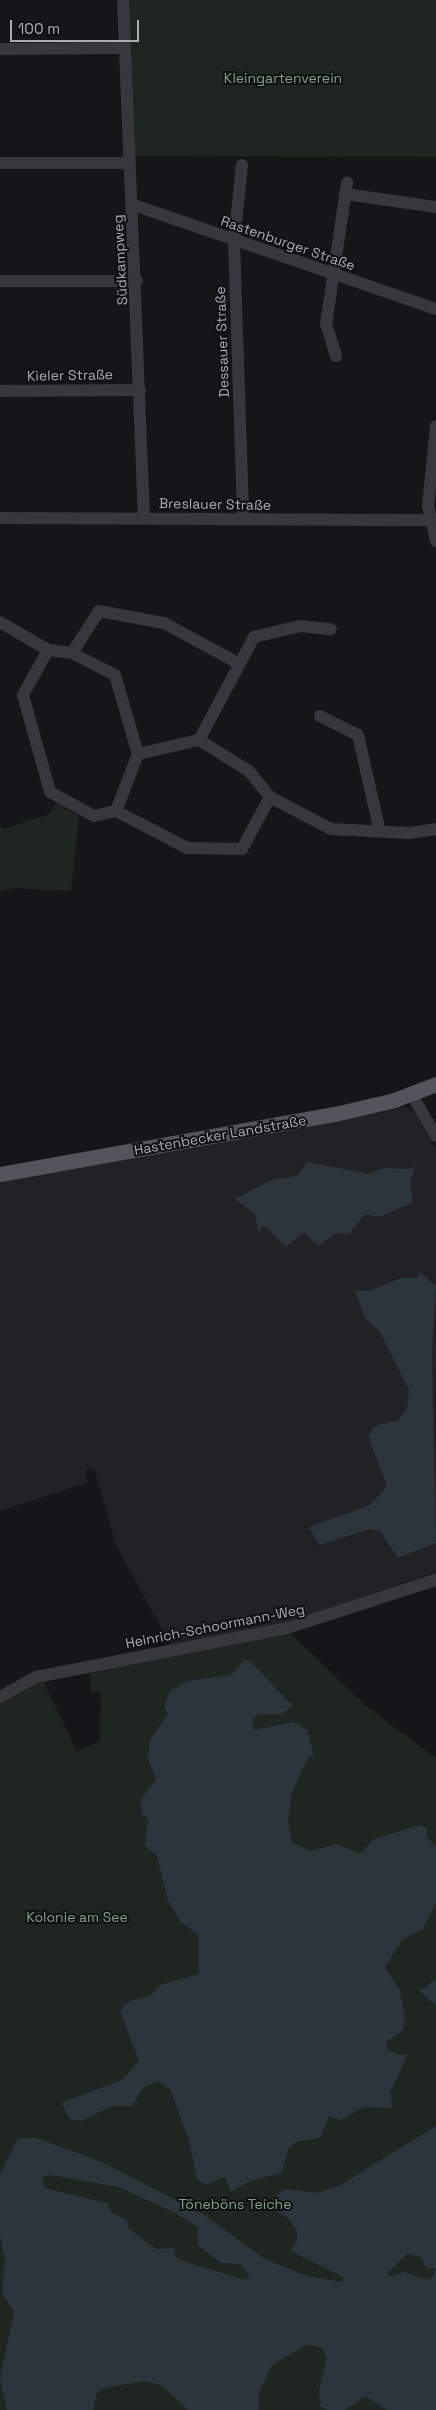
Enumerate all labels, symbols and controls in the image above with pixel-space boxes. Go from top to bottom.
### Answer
scale bar [12,10,141,42]
text: 100 m [18,19,60,38]
park label: Kleingartenverein [224,70,342,86]
street label: Rastenburger Straße [219,212,357,274]
street label: Südkampweg [109,214,131,306]
street label: Dessauer Straße [212,286,232,398]
street label: Kieler Straße [27,366,113,384]
street label: Breslauer Straße [159,495,271,513]
street label: Hastenbecker Landstraße [133,1112,307,1158]
street label: Heinrich-Schoormann-Weg [124,1600,306,1652]
park label: Kolonie am See [26,1909,128,1925]
park label: Töneböns Teiche [178,2196,292,2212]

